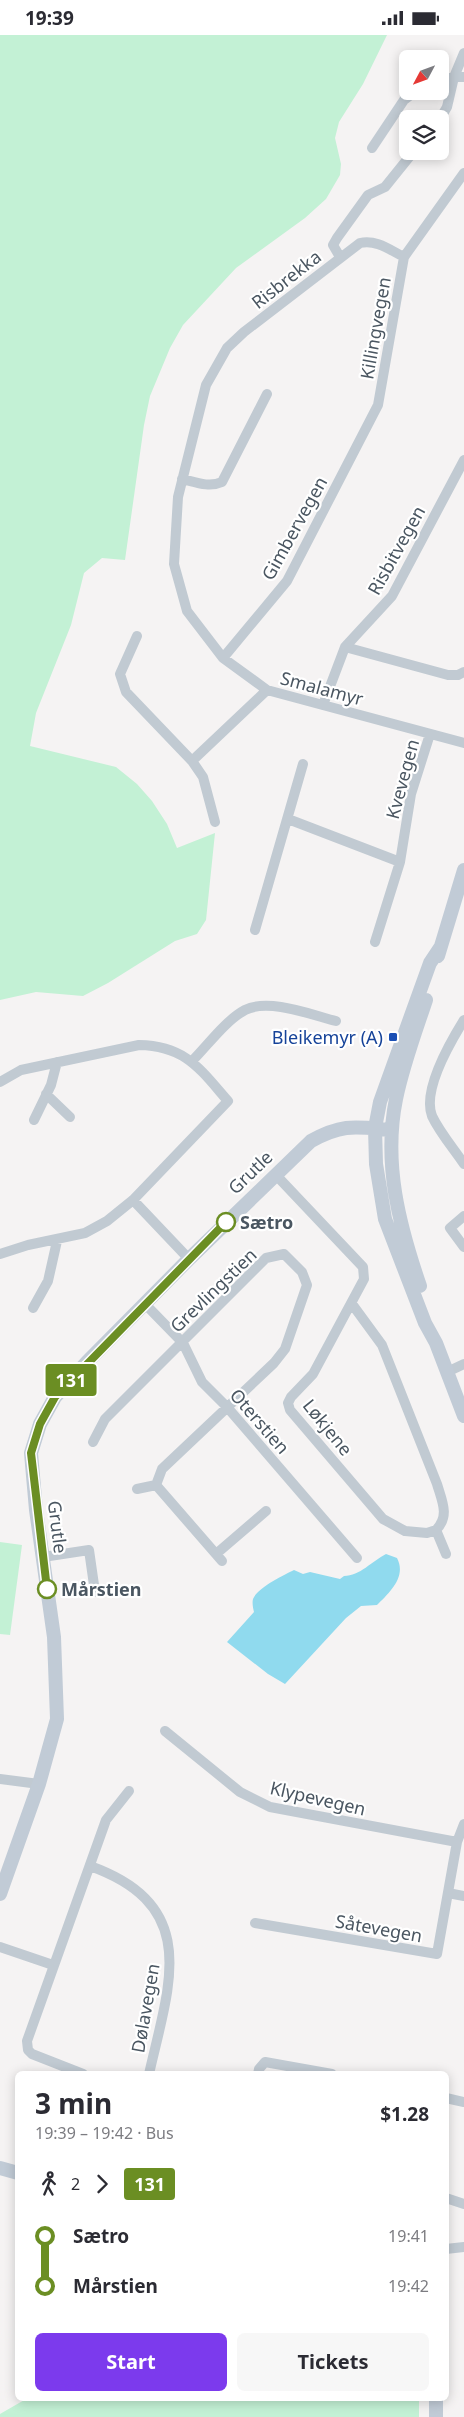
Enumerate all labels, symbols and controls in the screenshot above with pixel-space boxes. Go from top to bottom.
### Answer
text: 19:39 [25,5,74,31]
north arrow [399,50,449,100]
map controls [399,50,449,160]
button: layers [399,110,449,160]
street label: Risbrekka [246,244,326,314]
street label: Killingvegen [354,275,396,381]
street label: Gimbervegen [256,472,332,584]
street label: Risbitvegen [362,501,430,599]
street label: Smalamyr [278,665,367,711]
street label: Kvevegen [380,736,424,822]
place label: Bleikemyr (A) [272,1025,383,1049]
marker: Bleikemyr (A) [387,1031,399,1043]
street label: Grutle [223,1145,277,1199]
place label: Sætro [240,1210,293,1234]
marker: Sætro [216,1212,236,1232]
street label: Grevlingstien [165,1243,261,1337]
line badge: 131 [42,1364,100,1396]
text: 131 [56,1368,86,1392]
street label: Oterstien [225,1383,295,1459]
street label: Løkjene [298,1394,358,1460]
street label: Grutle [43,1499,73,1555]
place label: Mårstien [61,1577,141,1601]
marker: Mårstien [37,1579,57,1599]
street label: Klypevegen [268,1775,368,1821]
street label: Såtevegen [334,1909,424,1947]
street label: Dølavegen [125,1961,165,2055]
text: 3 min [35,2084,112,2122]
text: $1.28 [380,2101,429,2127]
text: 19:39 – 19:42 · Bus [35,2122,174,2144]
icon: walk [35,2170,63,2198]
icon: forward [88,2170,116,2198]
text: 131 [134,2172,165,2196]
text: 2 [71,2173,80,2195]
text: Sætro [73,2223,129,2249]
text: 19:41 [388,2225,429,2247]
text: Mårstien [73,2273,158,2299]
text: 19:42 [388,2275,429,2297]
button: Start [35,2333,227,2391]
button: Tickets [237,2333,429,2391]

